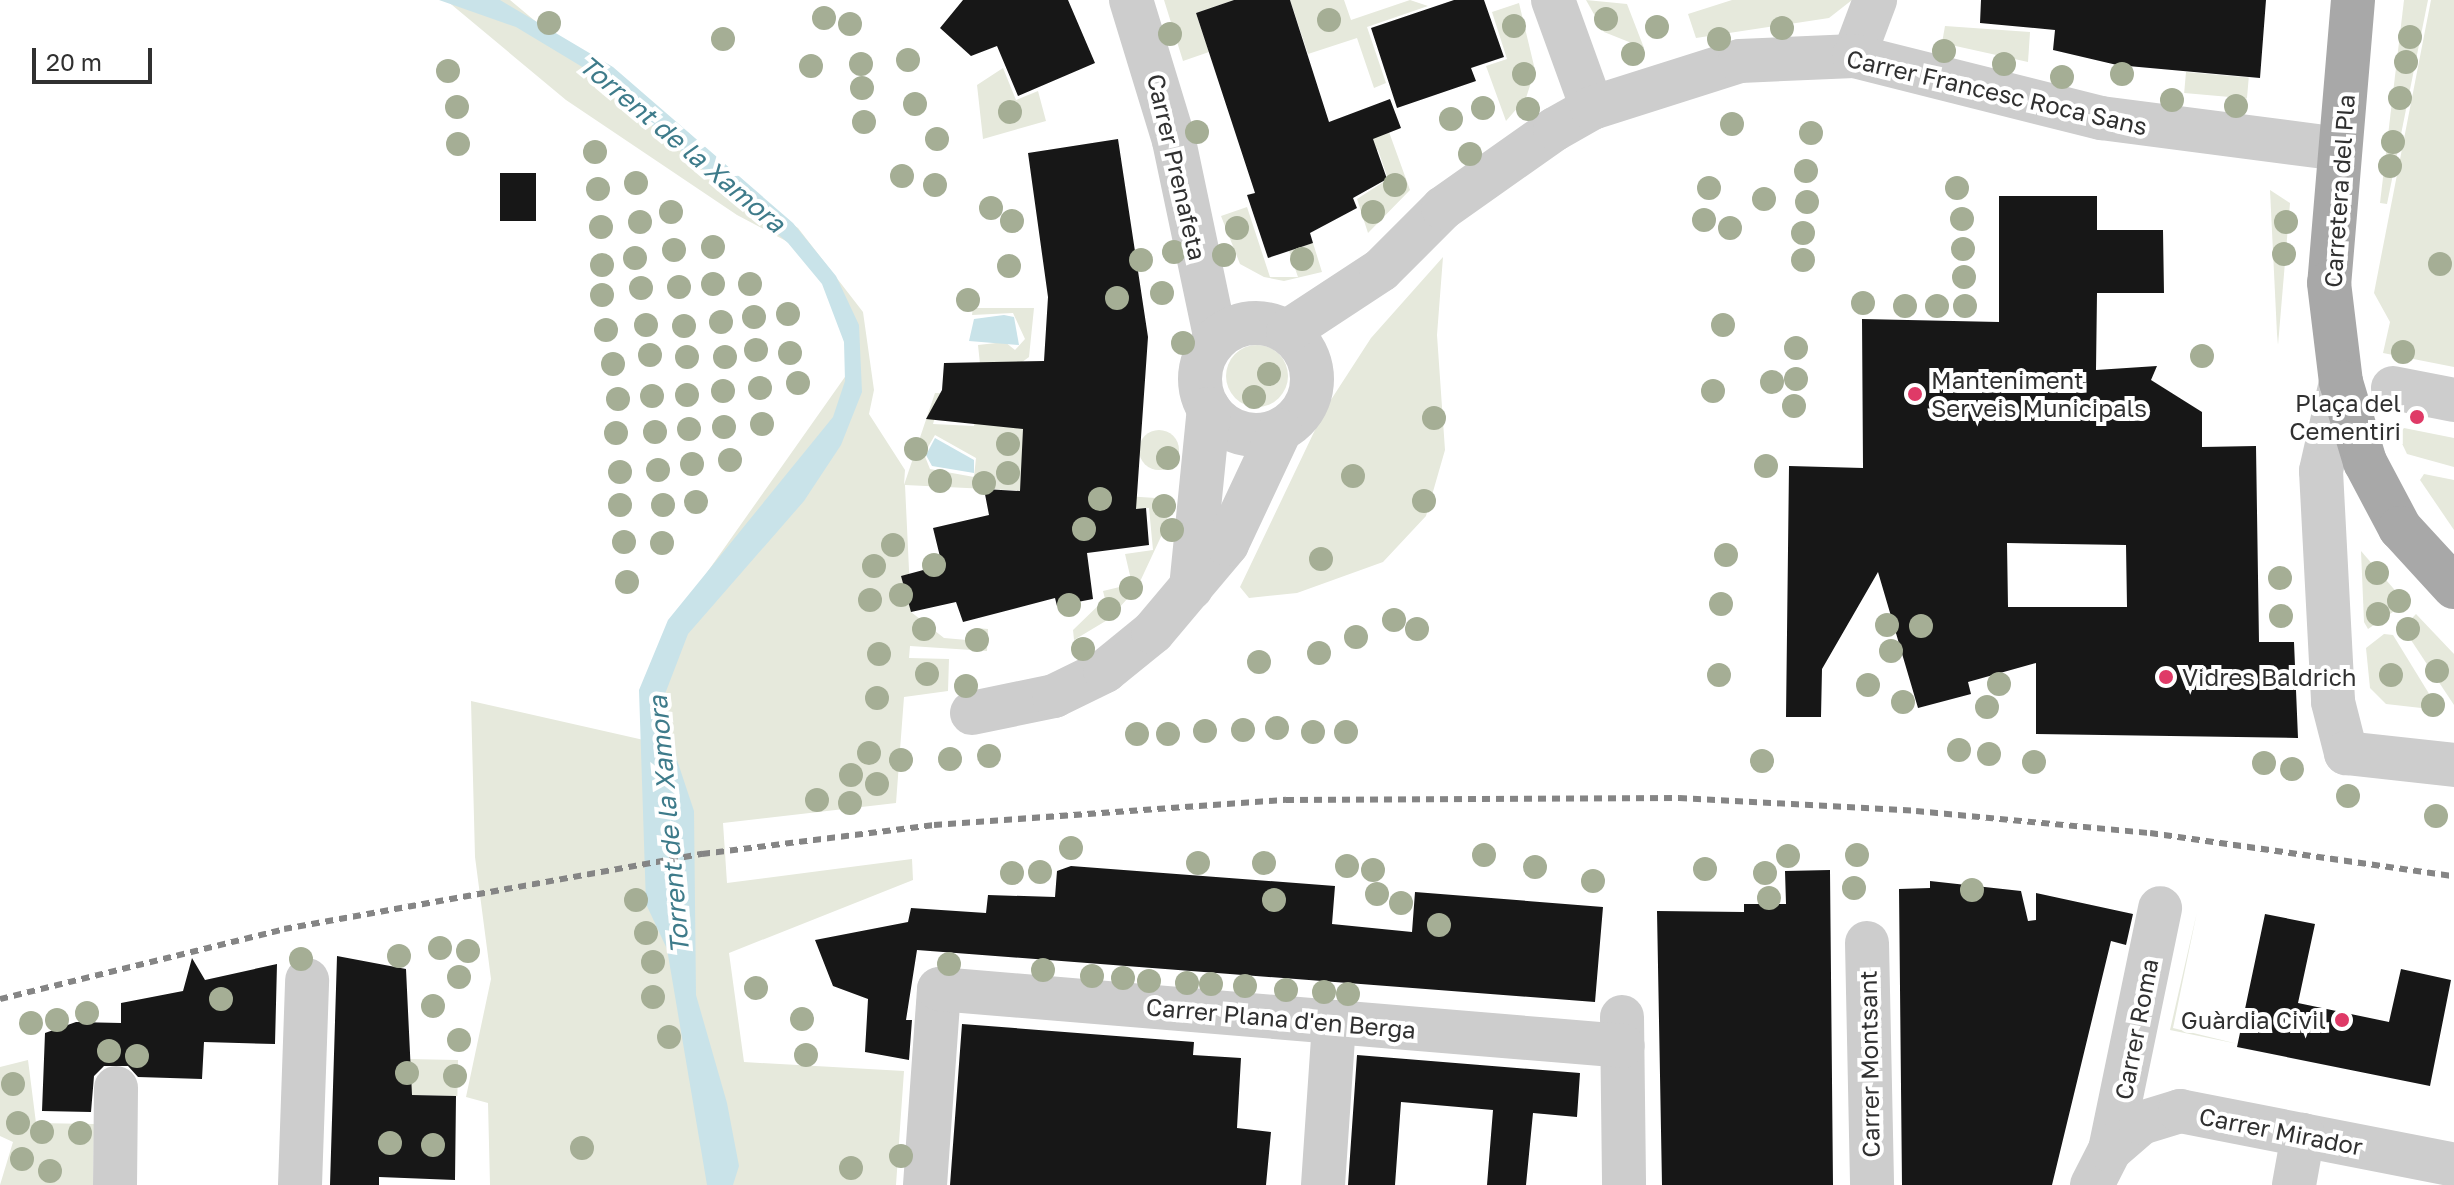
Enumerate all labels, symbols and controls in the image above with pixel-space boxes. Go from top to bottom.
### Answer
scale bar [36,32,156,82]
street label: Carrer Francesc Roca Sans [1844,43,2150,141]
text: 20 m [46,47,102,76]
water label: Torrent de la Xamora [573,49,791,239]
street label: Carrer Prenafeta [1142,71,1212,263]
street label: Carretera del Pla [2318,93,2360,289]
place label: Manteniment Serveis Municipals [1931,366,2147,422]
marker: Manteniment Serveis Municipals [1906,385,1924,403]
place label: Plaça del Cementiri [2289,389,2401,445]
marker: Plaça del Cementiri [2408,408,2426,426]
place label: Vidres Baldrich [2182,663,2357,691]
marker: Vidres Baldrich [2157,668,2175,686]
water label: Torrent de la Xamora [642,695,696,955]
street label: Carrer Roma [2108,956,2164,1102]
street label: Carrer Montsant [1853,970,1885,1158]
street label: Carrer Plana d'en Berga [1145,992,1417,1044]
place label: Guàrdia Civil [2181,1006,2326,1034]
marker: Guàrdia Civil [2333,1011,2351,1029]
street label: Carrer Mirador [2197,1101,2365,1161]

